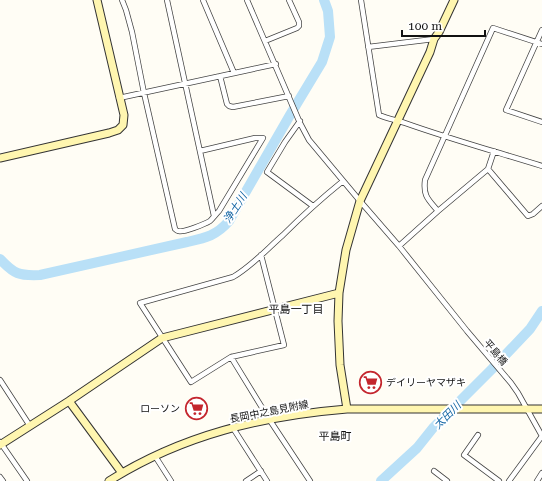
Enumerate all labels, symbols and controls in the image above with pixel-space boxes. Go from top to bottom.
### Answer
scale bar [402,12,485,38]
text: 100 m [408,19,442,33]
water label: 浄土川 [221,190,250,226]
district label: 平島一丁目 [269,303,324,316]
street label: 平島橋 [482,337,509,367]
supermarket icon: デイリーヤマザキ [357,369,383,395]
place label: デイリーヤマザキ [386,377,466,388]
supermarket icon: ローソン [183,395,209,421]
street label: 長岡中之島見附線 [229,398,309,425]
water label: 太田川 [431,398,464,432]
place label: ローソン [140,403,180,414]
district label: 平島町 [319,430,352,443]

